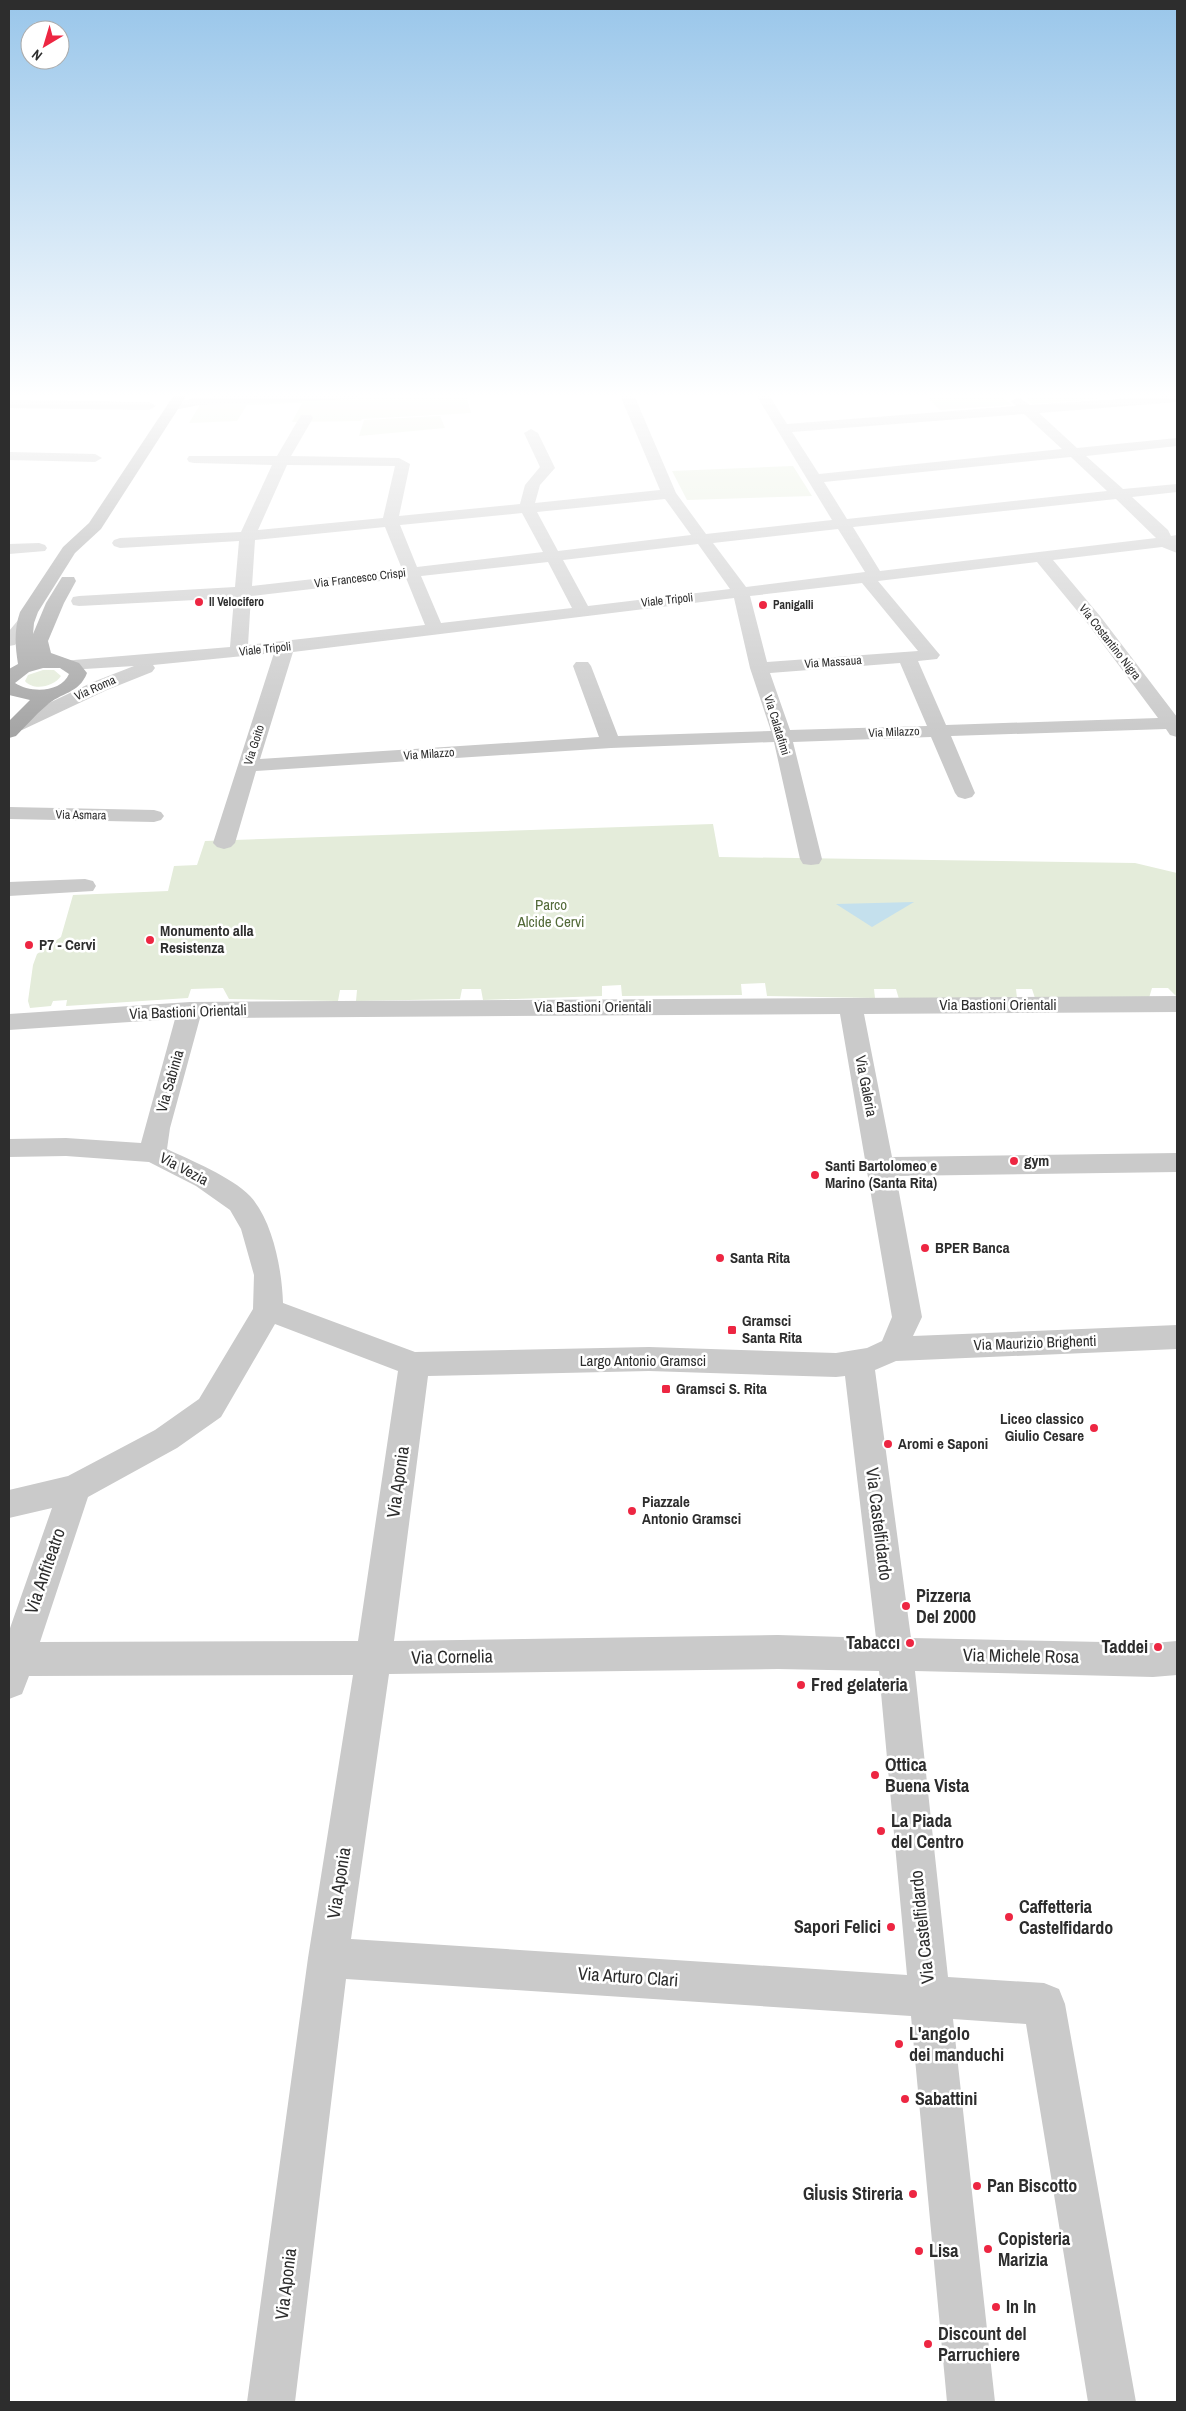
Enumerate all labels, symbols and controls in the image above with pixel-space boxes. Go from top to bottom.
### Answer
north arrow [20,20,70,70]
text: N [28,46,46,65]
street label: Via Francesco Crispi [313,564,407,592]
street label: Viale Tripoli [640,589,694,611]
place label: Il Velocifero [209,594,264,610]
marker: Il Velocifero [193,596,205,608]
place label: Panigalli [773,597,814,613]
marker: Panigalli [757,599,769,611]
street label: Via Costantino Nigra [1075,601,1145,683]
street label: Viale Tripoli [238,638,292,660]
street label: Via Massaua [804,652,863,672]
street label: Via Roma [72,672,119,704]
street label: Via Calatafimi [760,693,794,757]
street label: Via Goito [240,723,268,767]
street label: Via Milazzo [868,723,920,741]
street label: Via Milazzo [403,744,455,764]
street label: Via Asmara [56,807,107,823]
park label: Parco Alcide Cervi [517,894,585,932]
place label: Monumento alla Resistenza [160,920,254,958]
place label: P7 - Cervi [39,934,96,955]
marker: Monumento alla Resistenza [144,934,156,946]
marker: P7 - Cervi [23,939,35,951]
street label: Via Bastioni Orientali [939,994,1057,1015]
street label: Via Bastioni Orientali [534,996,652,1017]
street label: Via Bastioni Orientali [129,999,247,1024]
street label: Via Sabinia [151,1047,188,1115]
street label: Via Galeria [850,1053,883,1118]
street label: Via Vezia [156,1147,212,1190]
place label: gym [1024,1150,1049,1171]
place label: Santi Bartolomeo e Marino (Santa Rita) [825,1155,937,1193]
marker: gym [1008,1155,1020,1167]
marker: Santi Bartolomeo e Marino (Santa Rita) [809,1169,821,1181]
place label: BPER Banca [935,1237,1010,1258]
marker: BPER Banca [919,1242,931,1254]
place label: Santa Rita [730,1247,790,1268]
marker: Santa Rita [714,1252,726,1264]
place label: Gramsci Santa Rita [742,1310,802,1348]
marker: Gramsci Santa Rita [726,1324,738,1336]
street label: Via Maurizio Brighenti [973,1330,1097,1355]
street label: Largo Antonio Gramsci [580,1350,706,1371]
place label: Gramsci S. Rita [676,1378,767,1399]
marker: Gramsci S. Rita [660,1383,672,1395]
place label: Liceo classico Giulio Cesare [1000,1408,1084,1446]
marker: Liceo classico Giulio Cesare [1088,1422,1100,1434]
place label: Aromi e Saponi [898,1433,988,1454]
marker: Aromi e Saponi [882,1438,894,1450]
street label: Via Aponia [380,1445,415,1519]
street label: Via Castelfidardo [860,1466,899,1582]
place label: Piazzale Antonio Gramsci [642,1491,741,1529]
marker: Piazzale Antonio Gramsci [626,1505,638,1517]
street label: Via Anfiteatro [18,1525,71,1617]
place label: Pizzerıa Del 2000 [916,1583,976,1629]
marker: Pizzerıa Del 2000 [900,1600,912,1612]
place label: Tabaccı [846,1630,900,1655]
place label: Taddei [1102,1634,1148,1659]
marker: Tabaccı [904,1637,916,1649]
marker: Taddei [1152,1641,1164,1653]
street label: Via Michele Rosa [963,1642,1079,1669]
street label: Via Cornelia [411,1643,493,1670]
place label: Fred gelateria [811,1672,909,1697]
marker: Fred gelateria [795,1679,807,1691]
place label: Ottica Buena Vista [885,1752,970,1798]
marker: Ottica Buena Vista [869,1769,881,1781]
place label: La Piada del Centro [891,1808,964,1854]
marker: La Piada del Centro [875,1825,887,1837]
street label: Via Aponia [321,1845,356,1920]
street label: Via Castelfidardo [903,1869,940,1985]
place label: Caffetteria Castelfidardo [1019,1894,1113,1940]
marker: Caffetteria Castelfidardo [1003,1911,1015,1923]
place label: Sapori Felici [794,1914,881,1939]
marker: Sapori Felici [885,1921,897,1933]
street label: Via Arturo Clari [577,1961,679,1992]
place label: L'angolo dei manduchi [909,2021,1004,2067]
marker: L'angolo dei manduchi [893,2038,905,2050]
place label: Sabattini [915,2086,977,2111]
marker: Sabattini [899,2093,911,2105]
place label: Pan Biscotto [987,2173,1077,2198]
marker: Pan Biscotto [971,2180,983,2192]
place label: Gİusis Stireria [803,2181,904,2206]
marker: Gİusis Stireria [907,2188,919,2200]
place label: Copisteria Marizia [998,2226,1071,2272]
place label: Lisa [929,2238,959,2263]
marker: Copisteria Marizia [982,2243,994,2255]
marker: Lisa [913,2245,925,2257]
street label: Via Aponia [269,2247,302,2321]
place label: In In [1006,2294,1036,2319]
marker: In In [990,2301,1002,2313]
place label: Discount del Parruchiere [938,2321,1027,2367]
marker: Discount del Parruchiere [922,2338,934,2350]

